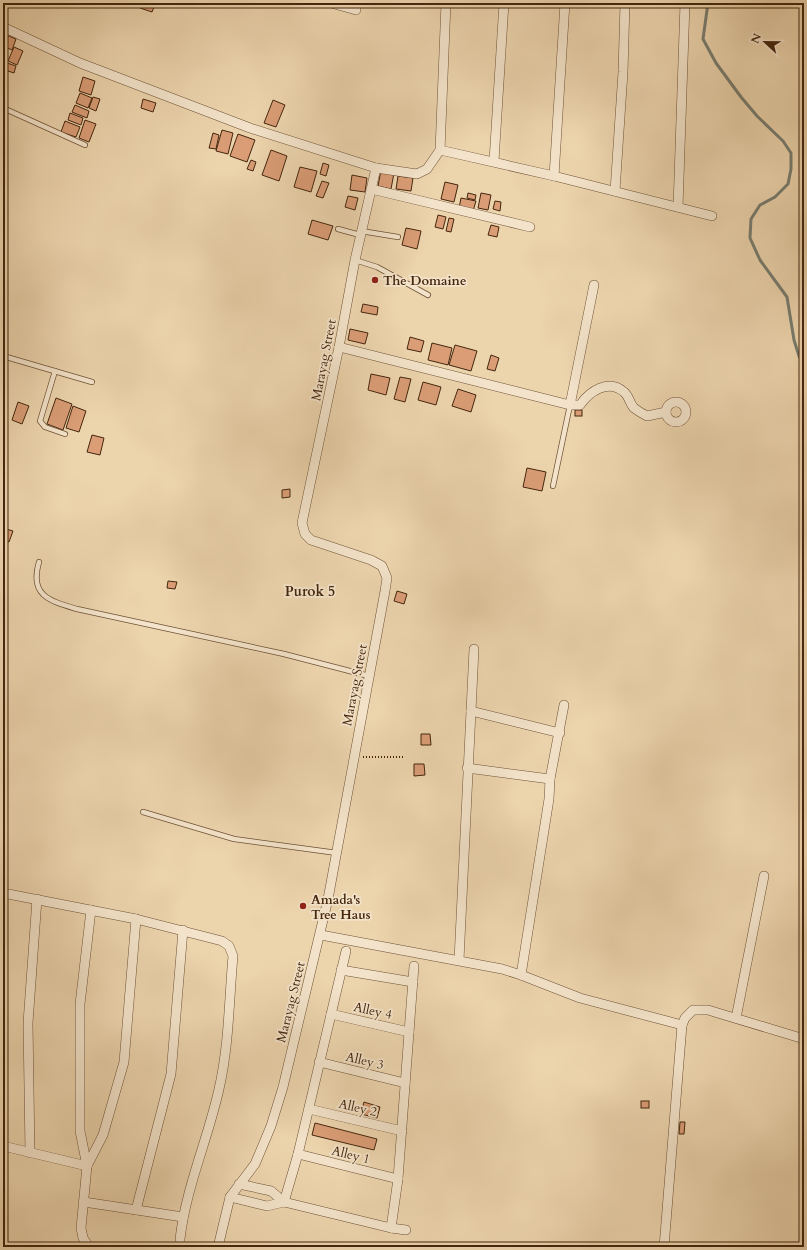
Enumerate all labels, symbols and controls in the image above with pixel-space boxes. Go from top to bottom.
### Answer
north arrow [745,22,785,62]
text: N [747,31,765,46]
place label: The Domaine [383,272,466,290]
marker: The Domaine [370,275,380,285]
street label: Marayag Street [307,318,341,403]
district label: Purok 5 [285,582,335,601]
street label: Marayag Street [338,643,372,728]
place label: Amada's Tree Haus [311,891,371,924]
marker: Amada's Tree Haus [298,901,308,911]
street label: Marayag Street [272,960,310,1045]
street label: Alley 4 [352,998,394,1024]
street label: Alley 3 [344,1048,386,1074]
street label: Alley 2 [337,1095,379,1121]
street label: Alley 1 [330,1142,372,1168]

